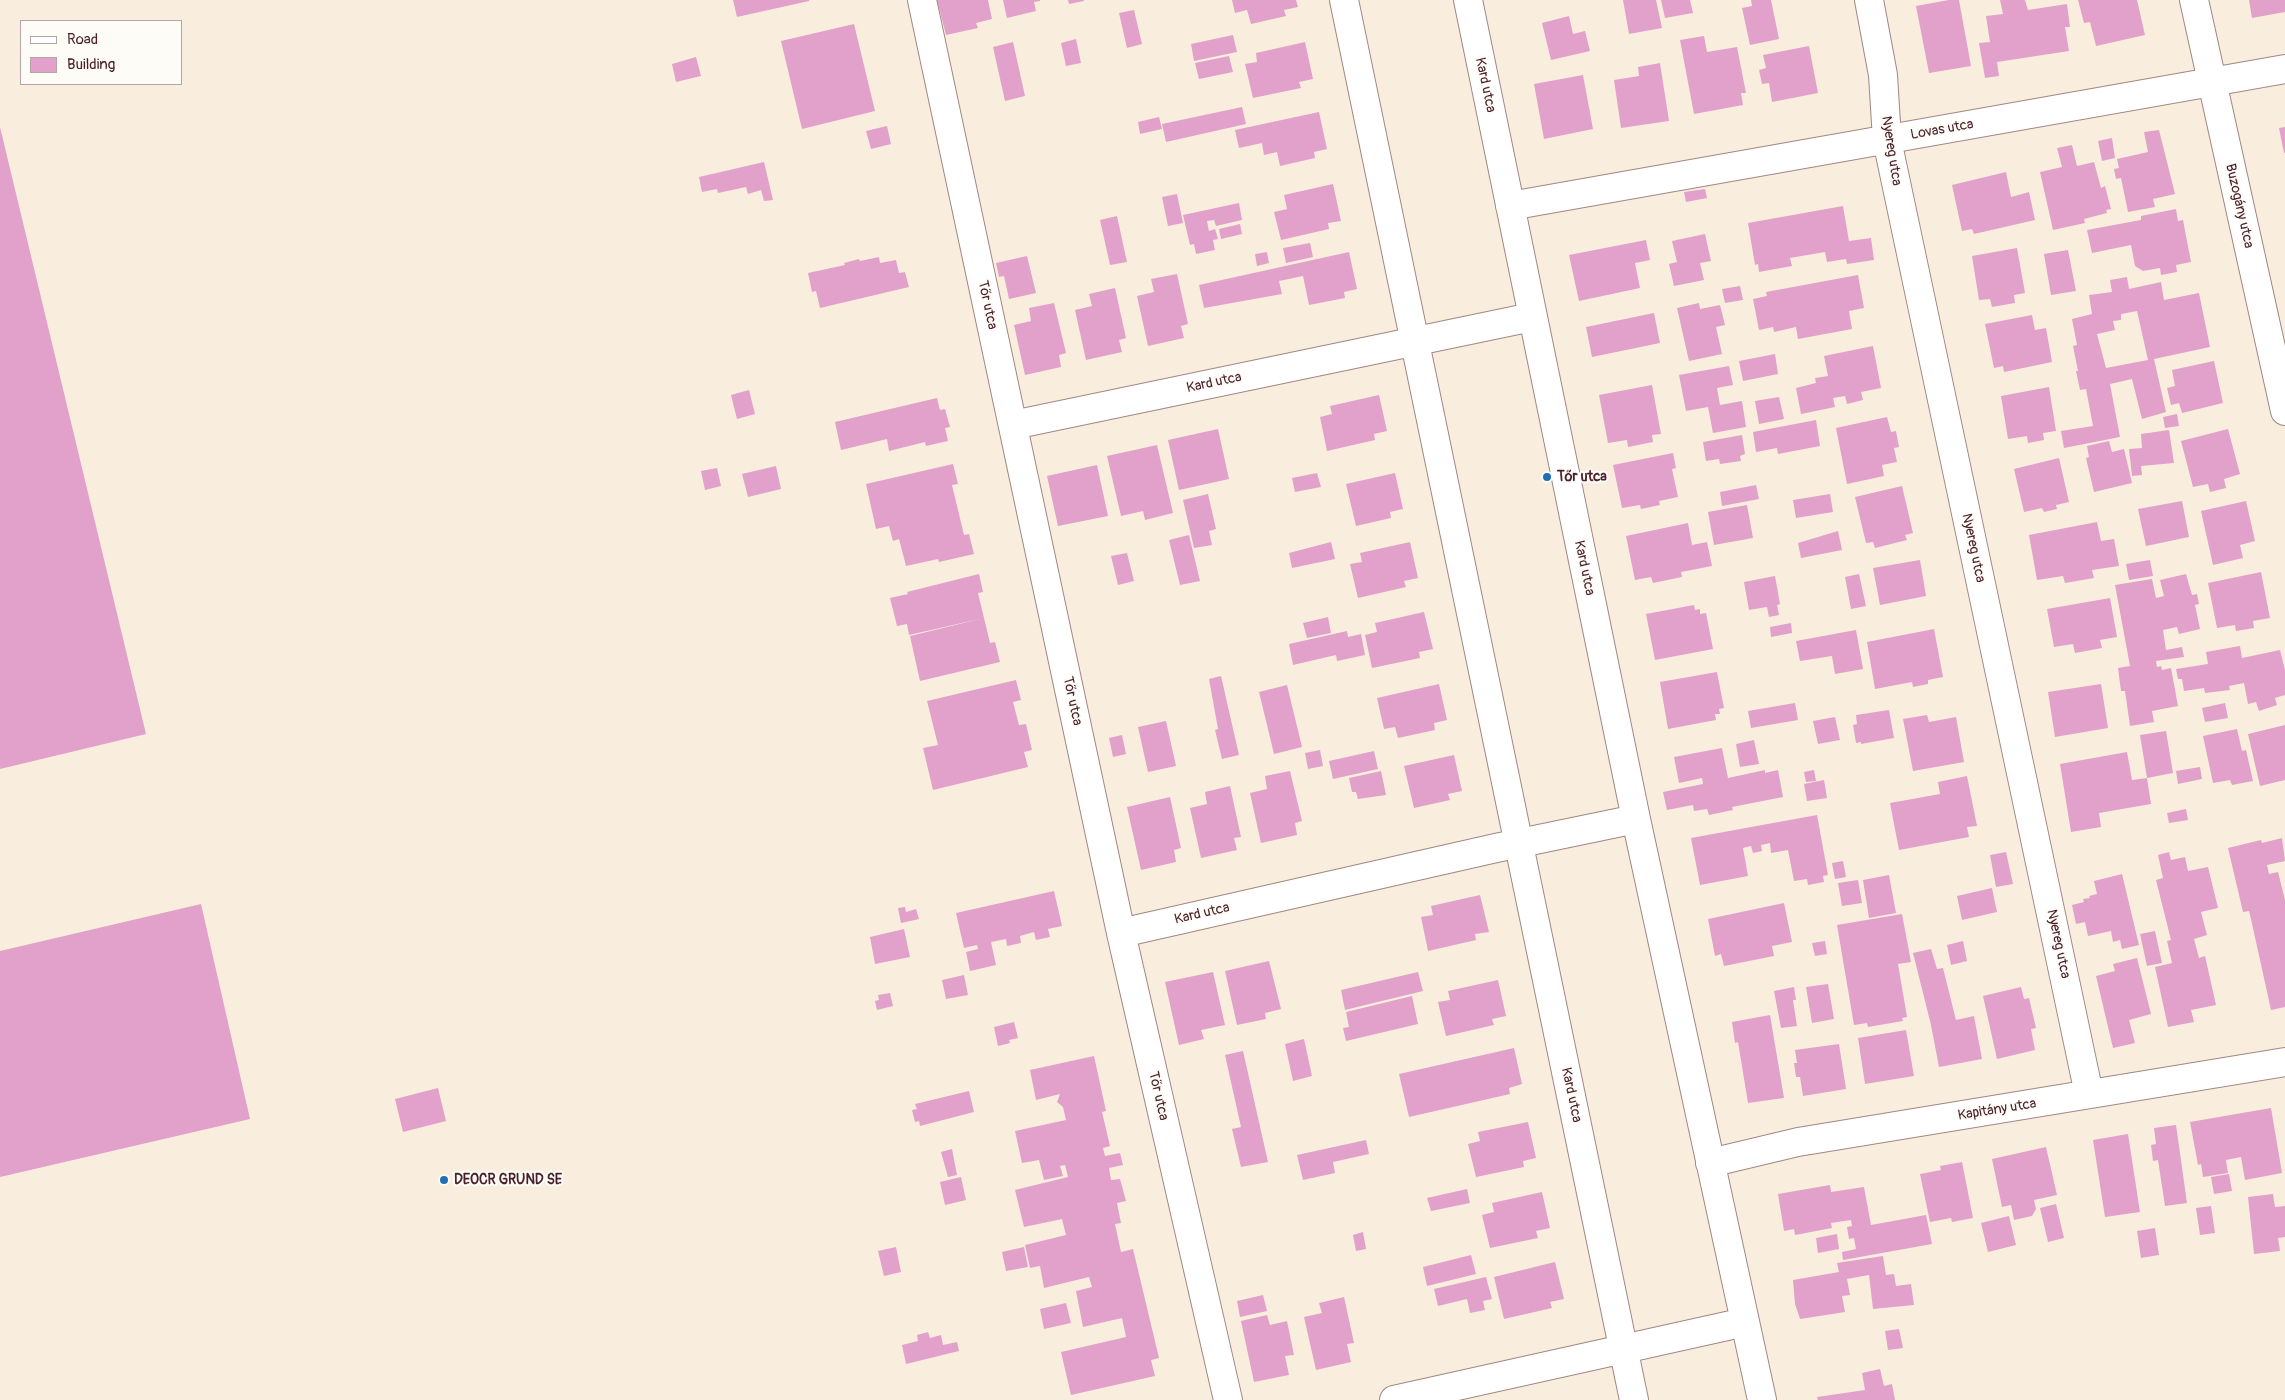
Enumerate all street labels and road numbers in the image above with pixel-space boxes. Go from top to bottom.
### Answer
street label: Kard utca [1471,56,1499,114]
street label: Nyereg utca [1877,115,1905,187]
street label: Lovas utca [1909,116,1975,144]
street label: Buzogány utca [2221,162,2257,250]
street label: Tőr utca [974,279,1000,331]
street label: Kard utca [1185,369,1243,397]
street label: Nyereg utca [1957,512,1989,584]
street label: Kard utca [1570,539,1598,597]
street label: Tőr utca [1059,675,1085,727]
street label: Kard utca [1173,900,1231,928]
street label: Nyereg utca [2042,908,2074,980]
street label: Kard utca [1557,1066,1585,1124]
street label: Tőr utca [1144,1070,1172,1122]
street label: Kapitány utca [1957,1096,2037,1124]

